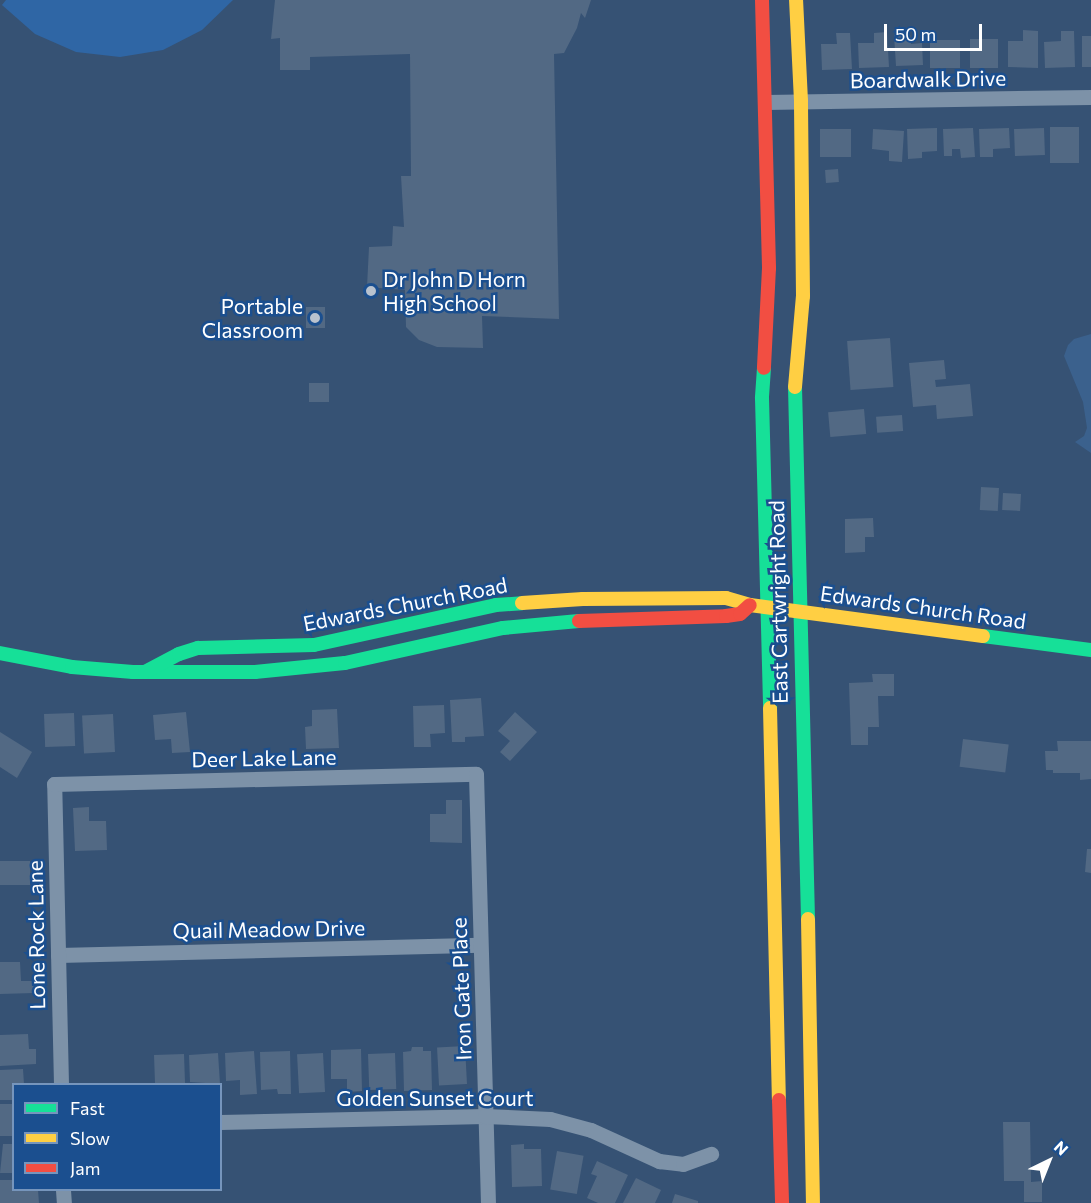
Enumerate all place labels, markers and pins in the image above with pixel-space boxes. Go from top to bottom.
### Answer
place label: Dr John D Horn High School [383,266,526,316]
marker: Dr John D Horn High School [364,284,378,298]
place label: Portable Classroom [202,293,303,343]
marker: Portable Classroom [308,311,322,325]

